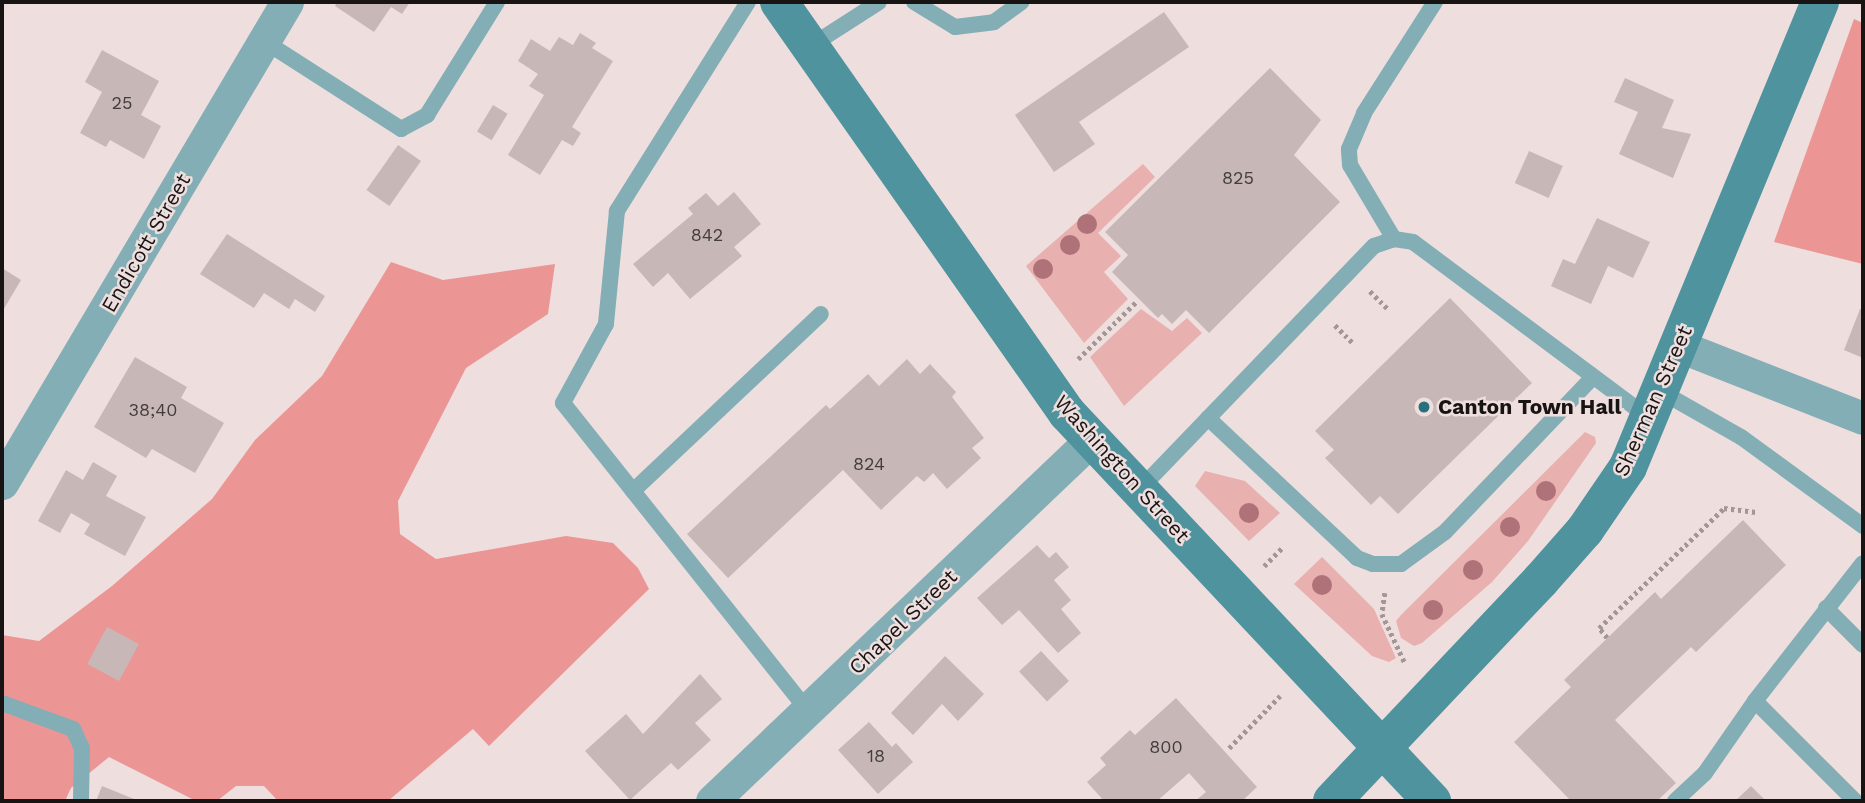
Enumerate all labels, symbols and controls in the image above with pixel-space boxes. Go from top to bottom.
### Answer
house number: 25 [112,92,132,114]
house number: 825 [1222,167,1254,189]
street label: Endicott Street [96,169,196,317]
house number: 842 [691,224,723,246]
street label: Sherman Street [1608,322,1698,480]
street label: Washington Street [1049,390,1195,548]
place label: Canton Town Hall [1438,394,1622,420]
house number: 38;40 [128,399,178,421]
marker: Canton Town Hall [1416,399,1432,415]
house number: 824 [853,453,885,475]
street label: Chapel Street [843,564,963,680]
house number: 800 [1149,736,1183,758]
house number: 18 [867,745,885,767]

